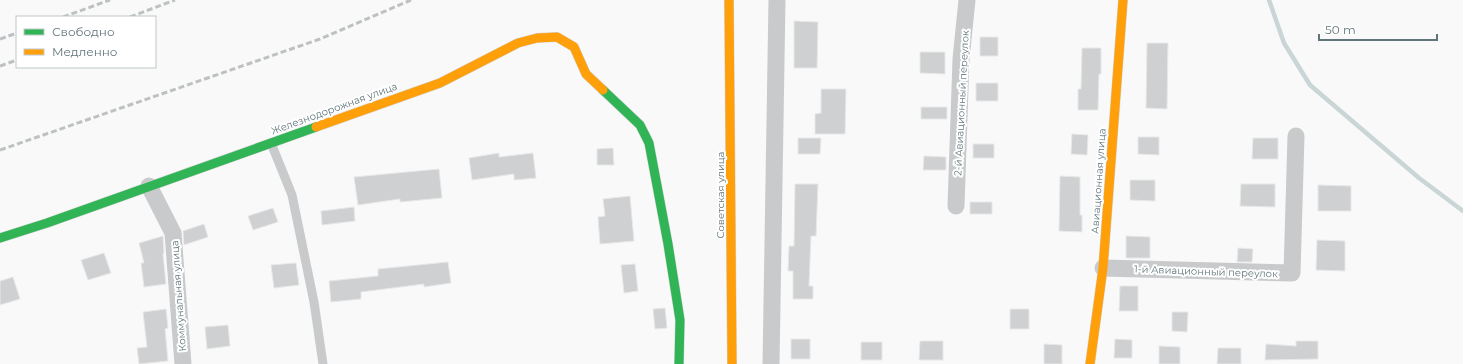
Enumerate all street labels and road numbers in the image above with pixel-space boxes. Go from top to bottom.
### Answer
street label: 2-й Авиационный переулок [951,30,972,176]
street label: Железнодорожная улица [269,80,399,137]
street label: Авиационная улица [1088,128,1109,234]
street label: Советская улица [714,152,727,238]
street label: Коммунальная улица [168,240,189,352]
street label: 1-й Авиационный переулок [1134,262,1278,281]

